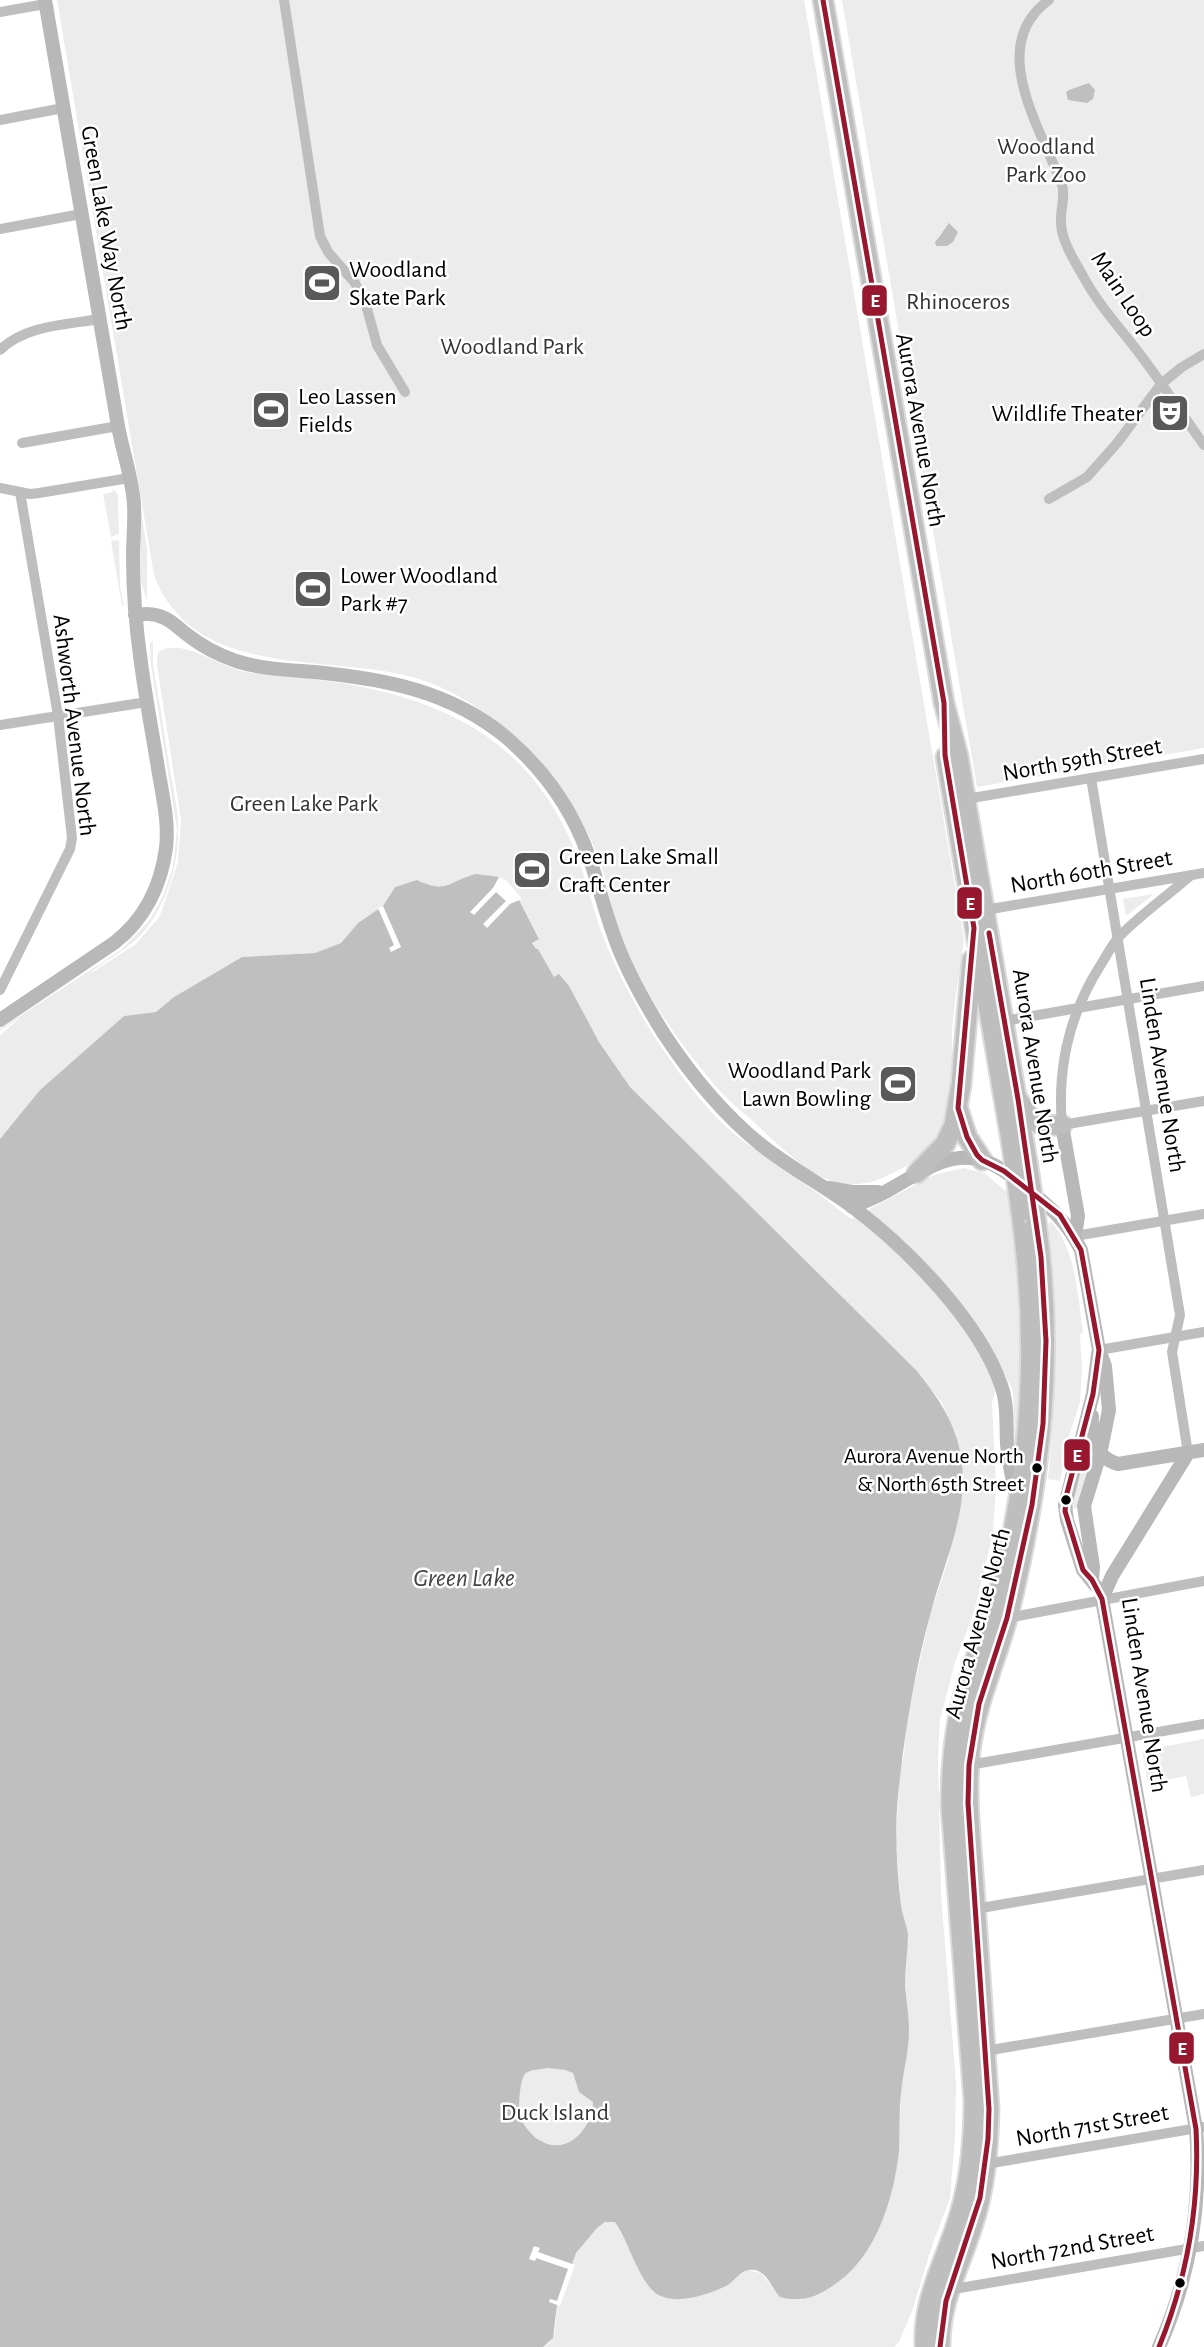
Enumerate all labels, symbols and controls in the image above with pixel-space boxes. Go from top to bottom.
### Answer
street label: Green Lake Way North [76,124,136,332]
park label: Woodland Park Zoo [997,135,1095,187]
street label: Main Loop [1086,247,1160,342]
place label: Woodland Skate Park [349,258,447,310]
sports icon: Woodland Skate Park [301,262,343,304]
line badge: E [861,284,888,317]
park label: Rhinoceros [906,290,1010,314]
text: E [870,292,880,311]
street label: Aurora Avenue North [891,331,949,529]
park label: Woodland Park [440,335,584,359]
place label: Leo Lassen Fields [298,385,397,437]
sports icon: Leo Lassen Fields [250,389,292,431]
theatre icon: Wildlife Theater [1149,392,1191,434]
place label: Wildlife Theater [992,402,1143,426]
place label: Lower Woodland Park #7 [340,564,498,616]
sports icon: Lower Woodland Park #7 [292,568,334,610]
street label: Ashworth Avenue North [48,613,100,837]
street label: North 59th Street [1001,734,1164,786]
park label: Green Lake Park [230,792,378,816]
place label: Green Lake Small Craft Center [559,845,719,897]
street label: North 60th Street [1008,846,1174,898]
sports icon: Green Lake Small Craft Center [511,849,553,891]
line badge: E [956,886,983,920]
text: E [965,895,975,914]
street label: Aurora Avenue North [1008,967,1062,1165]
street label: Linden Avenue North [1135,976,1189,1174]
place label: Woodland Park Lawn Bowling [728,1059,871,1111]
sports icon: Woodland Park Lawn Bowling [877,1063,919,1105]
line badge: E [1063,1438,1091,1472]
place label: Aurora Avenue North & North 65th Street [844,1445,1024,1495]
text: E [1072,1447,1082,1466]
marker: Aurora Avenue North & North 65th Street [1030,1461,1044,1475]
unlabelled marker [1059,1493,1073,1507]
street label: Aurora Avenue North [941,1525,1015,1721]
water label: Green Lake [413,1565,515,1591]
street label: Linden Avenue North [1117,1596,1171,1794]
line badge: E [1168,2031,1195,2065]
text: E [1177,2040,1187,2059]
park label: Duck Island [501,2101,609,2125]
street label: North 71st Street [1014,2101,1171,2151]
street label: North 72nd Street [989,2222,1156,2274]
unlabelled marker [1173,2276,1187,2290]

